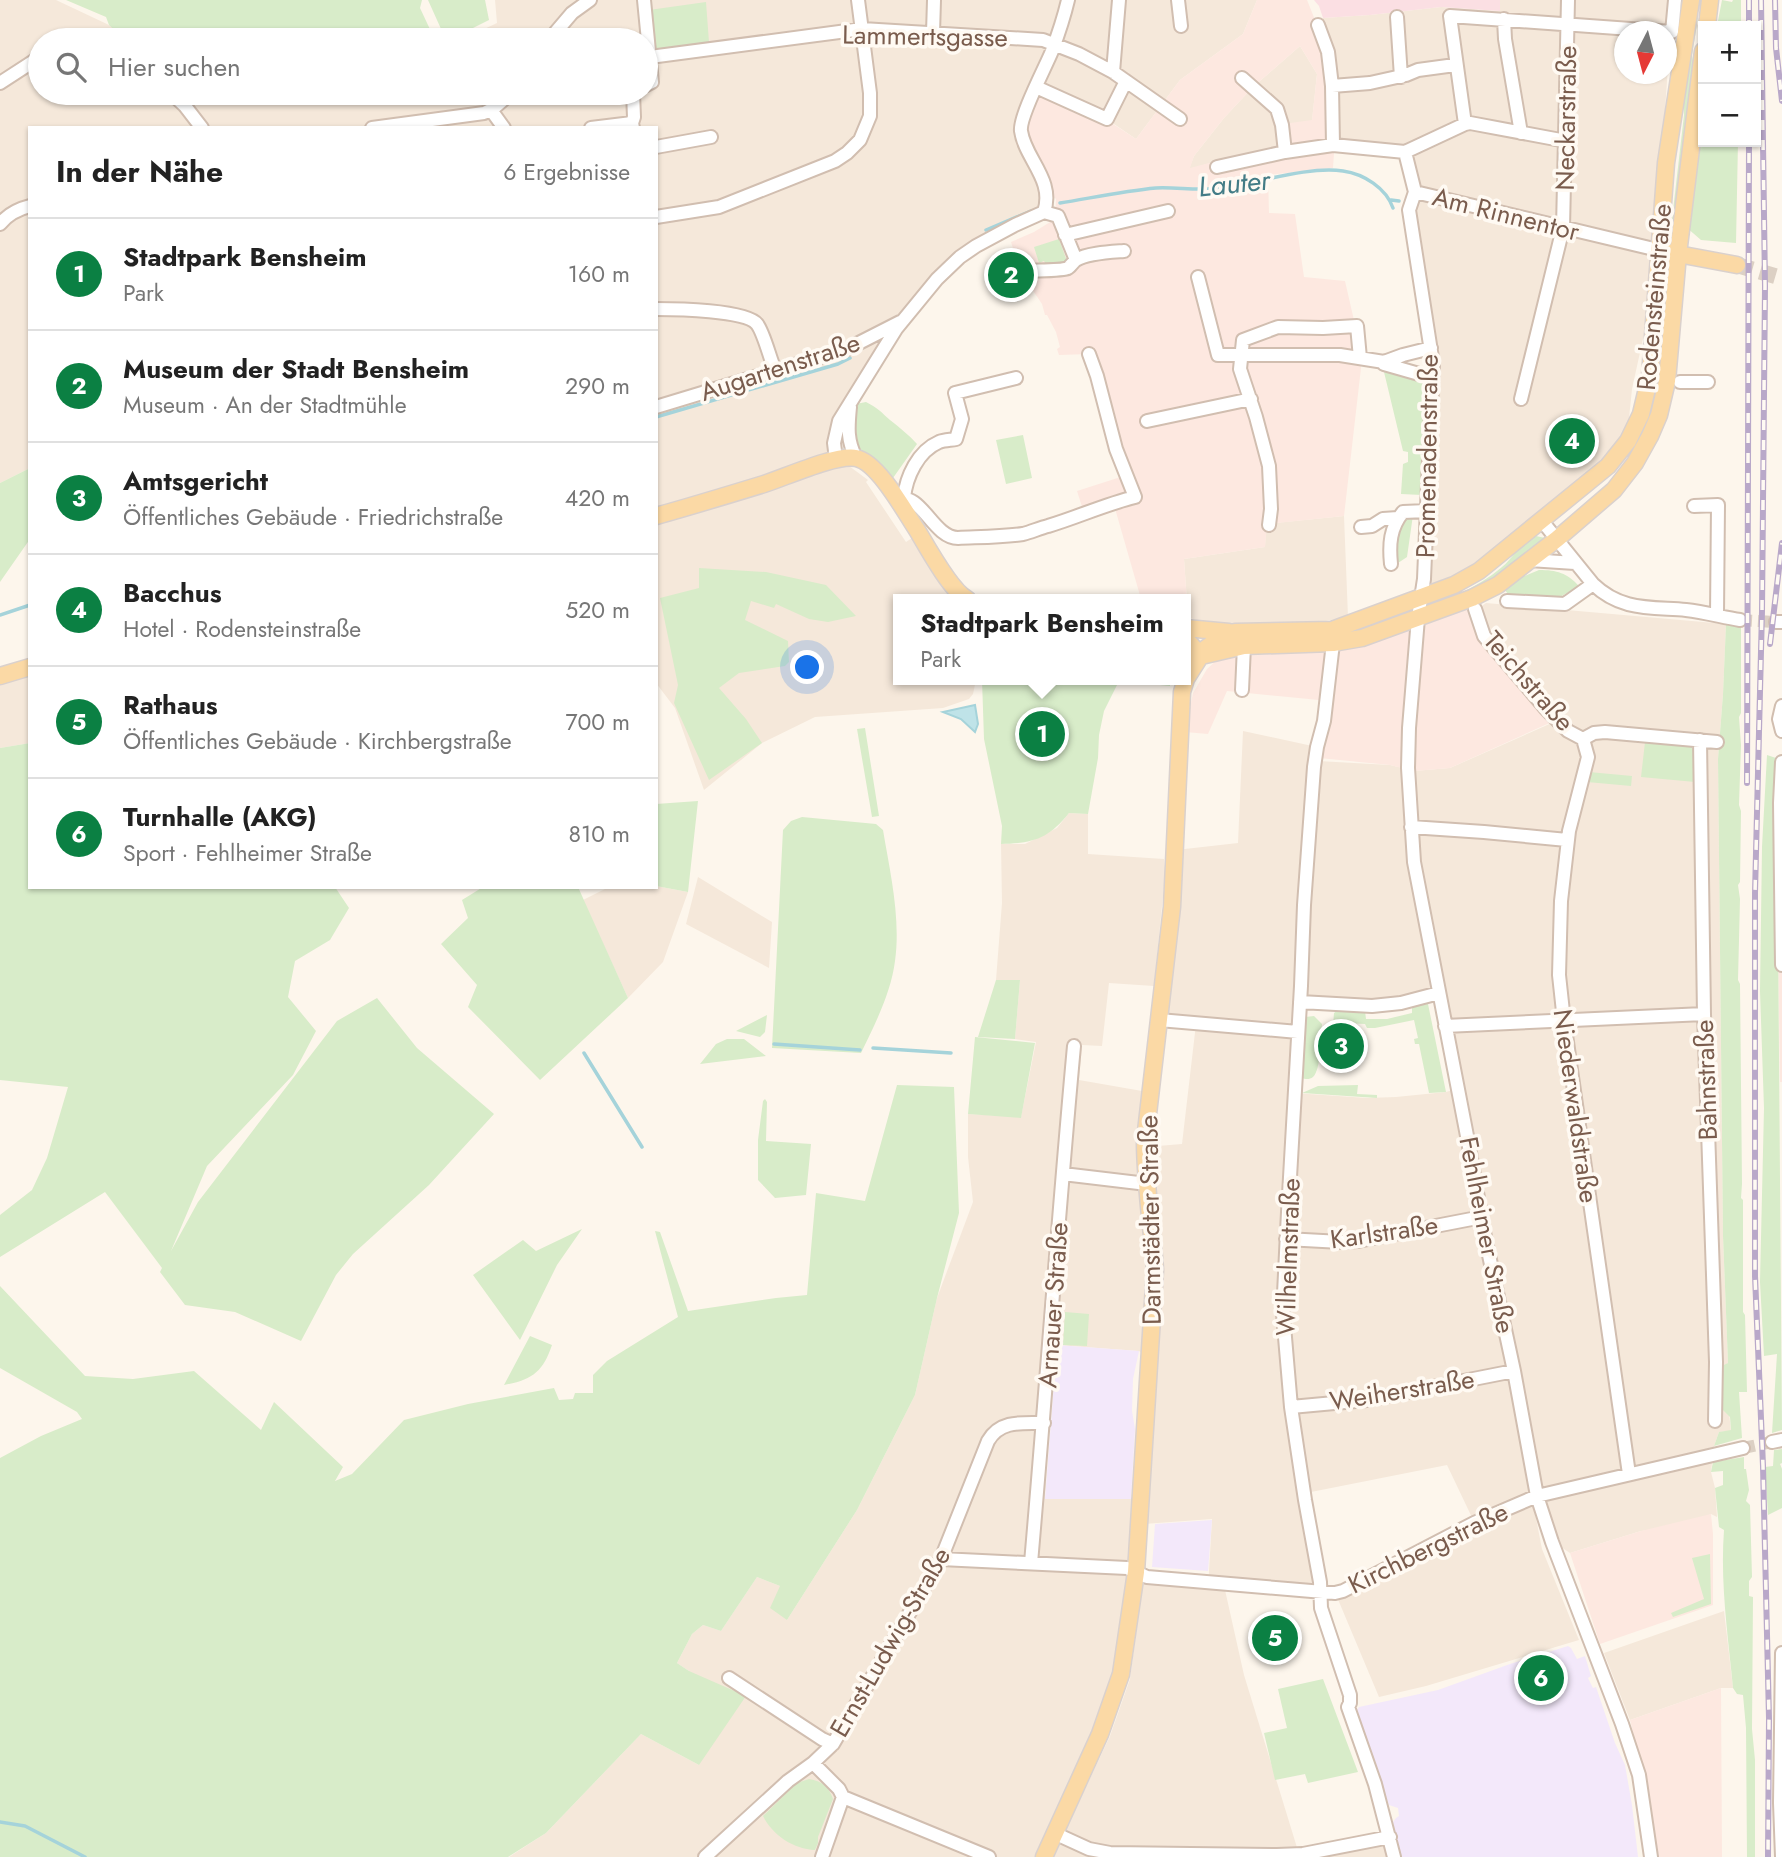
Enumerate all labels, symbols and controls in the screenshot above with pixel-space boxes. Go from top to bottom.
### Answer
street label: Lammertsgasse [842,16,1008,56]
north arrow [1614,21,1677,84]
map controls [1698,21,1761,147]
button: + [1698,21,1761,84]
search box [28,28,658,105]
street label: Neckarstraße [1546,45,1586,191]
icon: search [52,48,90,86]
text: Hier suchen [108,48,241,86]
button: − [1698,84,1761,147]
text: In der Nähe [56,150,223,193]
text: 6 Ergebnisse [503,155,630,189]
water label: Lauter [1196,159,1274,208]
street label: Am Rinnentor [1429,177,1584,251]
street label: Rodensteinstraße [1627,202,1681,392]
text: Stadtpark Bensheim [123,238,367,276]
pin: 2 [988,249,1034,301]
text: 1 [73,257,85,291]
text: 160 m [568,257,630,291]
text: Park [123,276,164,310]
street label: Augartenstraße [695,323,865,411]
text: Museum der Stadt Bensheim [123,350,469,388]
street label: Promenadenstraße [1406,353,1448,559]
text: 2 [71,369,87,403]
text: 290 m [565,369,630,403]
text: Museum · An der Stadtmühle [123,388,406,422]
pin: 4 [1549,415,1595,467]
text: Amtsgericht [123,462,268,500]
text: 3 [72,481,86,515]
text: 420 m [565,481,630,515]
text: Öffentliches Gebäude · Friedrichstraße [123,500,503,534]
text: Bacchus [123,574,222,612]
text: 4 [71,593,87,627]
text: 520 m [565,593,630,627]
popup [893,594,1191,685]
text: Stadtpark Bensheim [920,604,1164,642]
text: Hotel · Rodensteinstraße [123,612,361,646]
street label: Teichstraße [1475,623,1583,739]
text: Park [920,642,961,676]
your location [790,650,824,684]
text: Rathaus [123,686,218,724]
text: 5 [72,705,86,739]
text: 700 m [565,705,630,739]
pin: 1 [1019,708,1065,760]
text: Öffentliches Gebäude · Kirchbergstraße [123,724,512,758]
text: Turnhalle (AKG) [123,798,317,836]
text: 6 [71,817,87,851]
text: 810 m [568,817,630,851]
text: Sport · Fehlheimer Straße [123,836,372,870]
street label: Niederwaldstraße [1544,1007,1608,1205]
street label: Bahnstraße [1685,1019,1727,1141]
pin: 3 [1318,1020,1364,1072]
street label: Darmstädter Straße [1129,1115,1171,1325]
street label: Fehlheimer Straße [1449,1133,1525,1337]
street label: Wilhelmstraße [1266,1177,1310,1337]
street label: Karlstraße [1328,1206,1440,1258]
street label: Arnauer Straße [1028,1221,1078,1389]
street label: Weiherstraße [1327,1360,1477,1420]
street label: Kirchbergstraße [1342,1493,1514,1603]
street label: Ernst-Ludwig-Straße [820,1540,960,1744]
pin: 5 [1252,1612,1298,1664]
pin: 6 [1518,1652,1564,1704]

